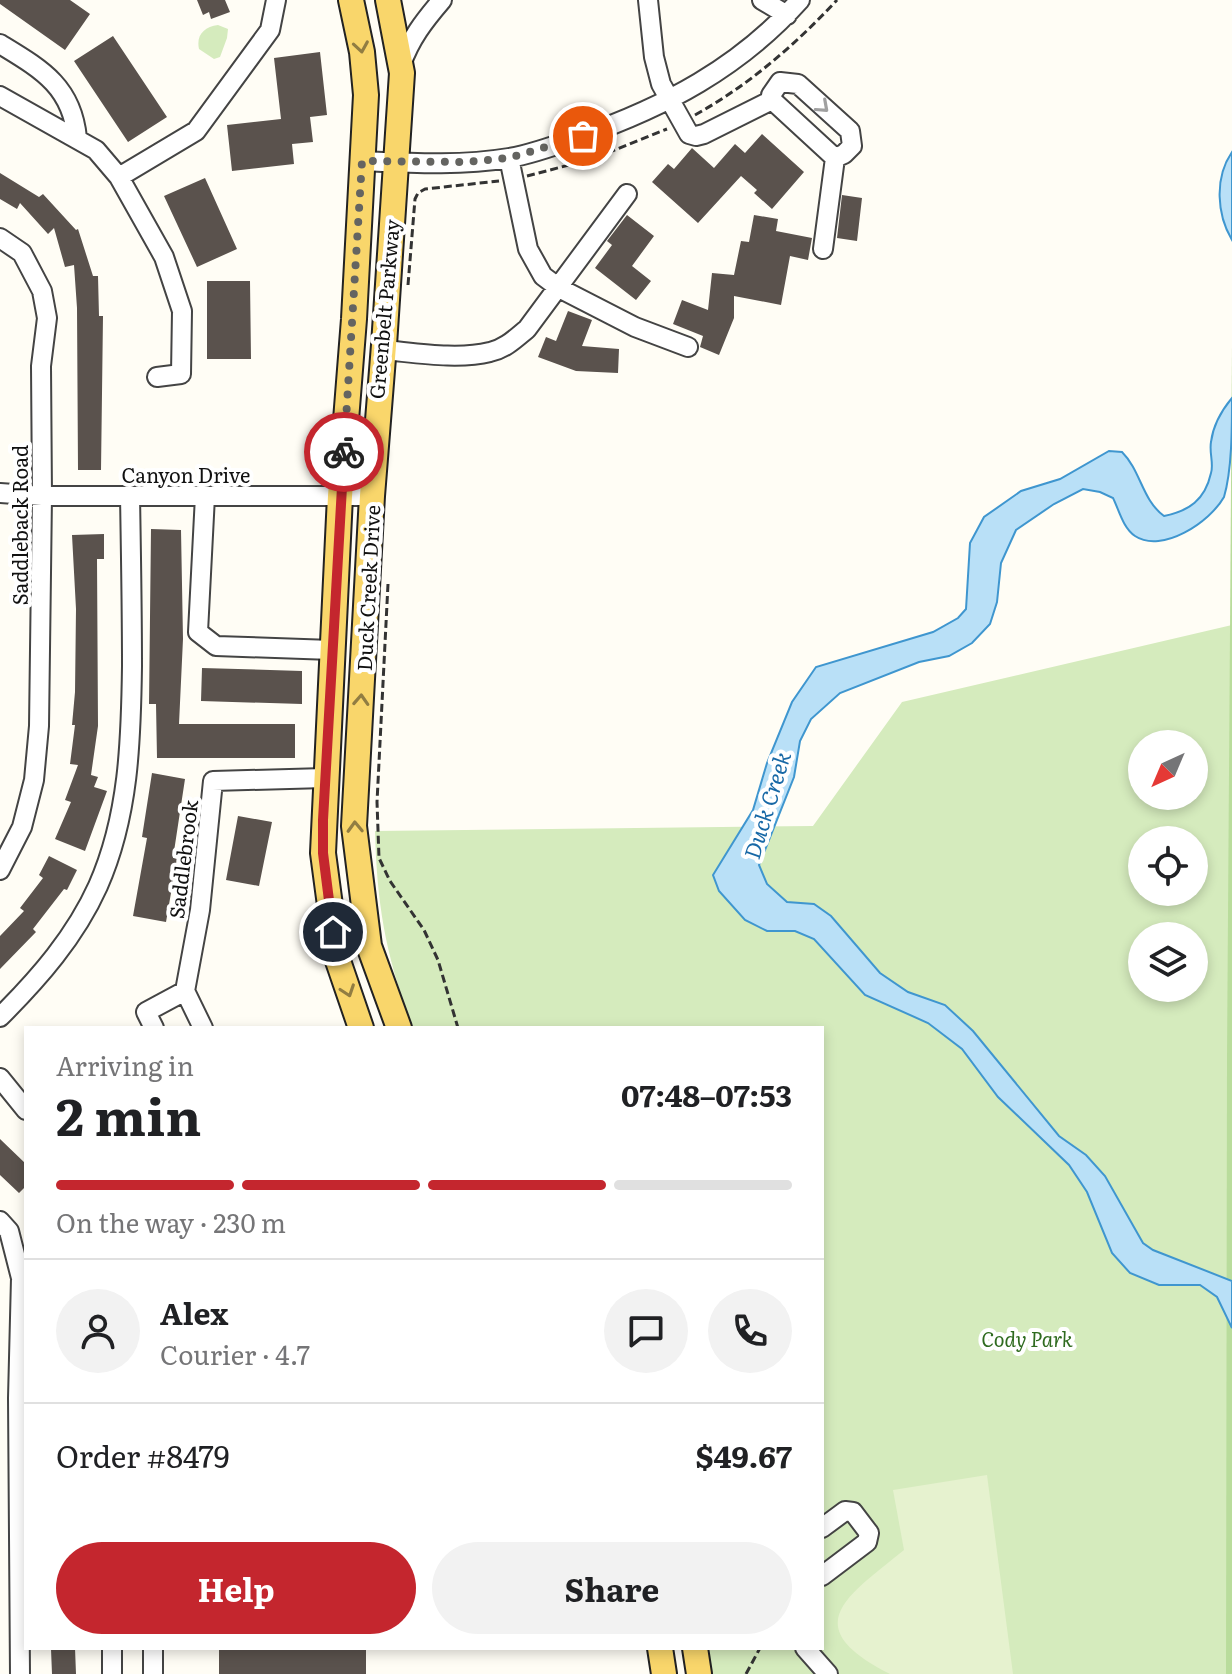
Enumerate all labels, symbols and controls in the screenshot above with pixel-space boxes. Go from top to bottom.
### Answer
one-way arrow [352,40,369,54]
one-way arrow [814,97,828,112]
pin [549,102,617,170]
icon: bag [561,114,605,158]
street label: Greenbelt Parkway [360,218,406,400]
courier [304,412,384,492]
icon: bike [322,430,366,474]
street label: Saddleback Road [4,445,34,605]
street label: Canyon Drive [122,459,250,489]
street label: Duck Creek Drive [348,504,386,672]
one-way arrow [352,693,369,706]
north arrow [1128,730,1208,810]
map controls [1128,730,1208,1002]
water label: Duck Creek [734,747,798,863]
street label: Saddlebrook [160,797,204,920]
one-way arrow [346,821,364,833]
button: locate [1128,826,1208,906]
pin [299,898,367,966]
icon: home [311,910,355,954]
button: layers [1128,922,1208,1002]
one-way arrow [339,983,355,997]
text: Arriving in [56,1045,194,1084]
text: 07:48–07:53 [621,1072,792,1116]
text: 2 min [56,1075,201,1152]
text: On the way · 230 m [56,1202,286,1241]
button: person [56,1289,140,1373]
button: chat [604,1289,688,1373]
button: phone [708,1289,792,1373]
text: Alex [160,1290,228,1334]
park label: Cody Park [981,1323,1073,1353]
text: Courier · 4.7 [160,1334,310,1373]
text: Order #8479 [56,1433,229,1477]
text: $49.67 [696,1433,792,1477]
button: Help [56,1542,416,1634]
button: Share [432,1542,792,1634]

